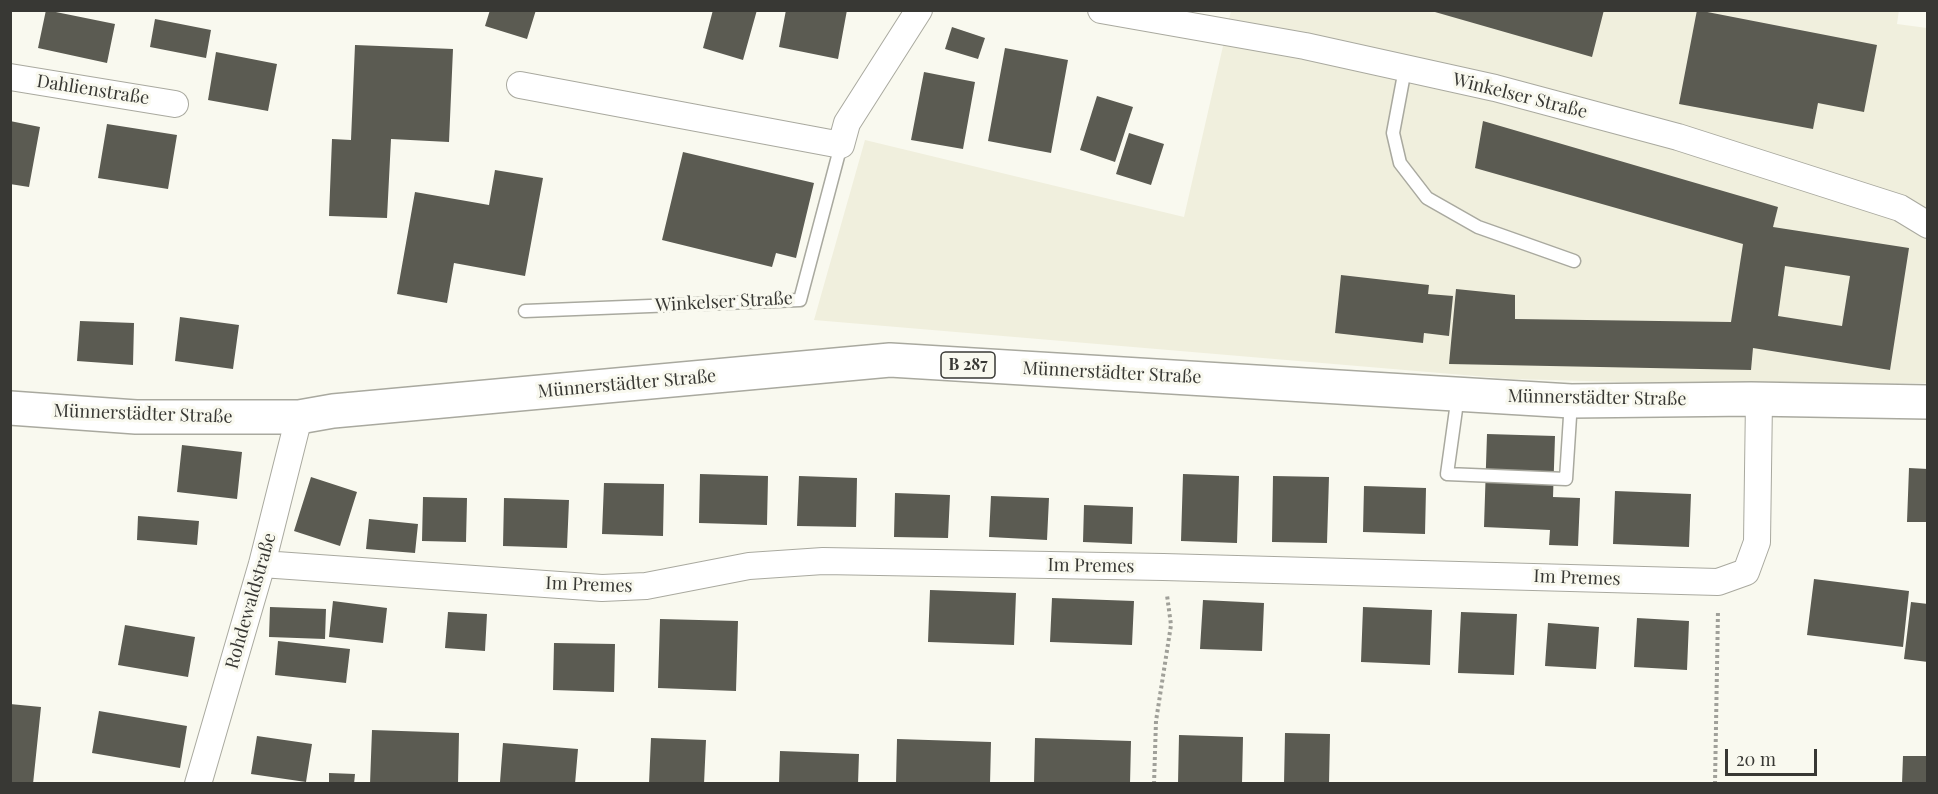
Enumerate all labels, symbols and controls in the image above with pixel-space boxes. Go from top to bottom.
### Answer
street label: Winkelser Straße [1451,69,1589,123]
street label: Dahlienstraße [35,70,151,110]
street label: Winkelser Straße [655,288,793,316]
road number: B 287 [941,352,995,378]
street label: Münnerstädter Straße [1022,358,1202,388]
street label: Münnerstädter Straße [537,365,717,403]
street label: Münnerstädter Straße [1507,386,1687,410]
street label: Münnerstädter Straße [53,400,233,428]
street label: Rohdewaldstraße [221,530,281,672]
street label: Im Premes [1047,554,1135,578]
street label: Im Premes [1533,566,1621,590]
street label: Im Premes [545,573,633,597]
scale bar [1728,737,1820,775]
text: 20 m [1736,747,1776,771]

